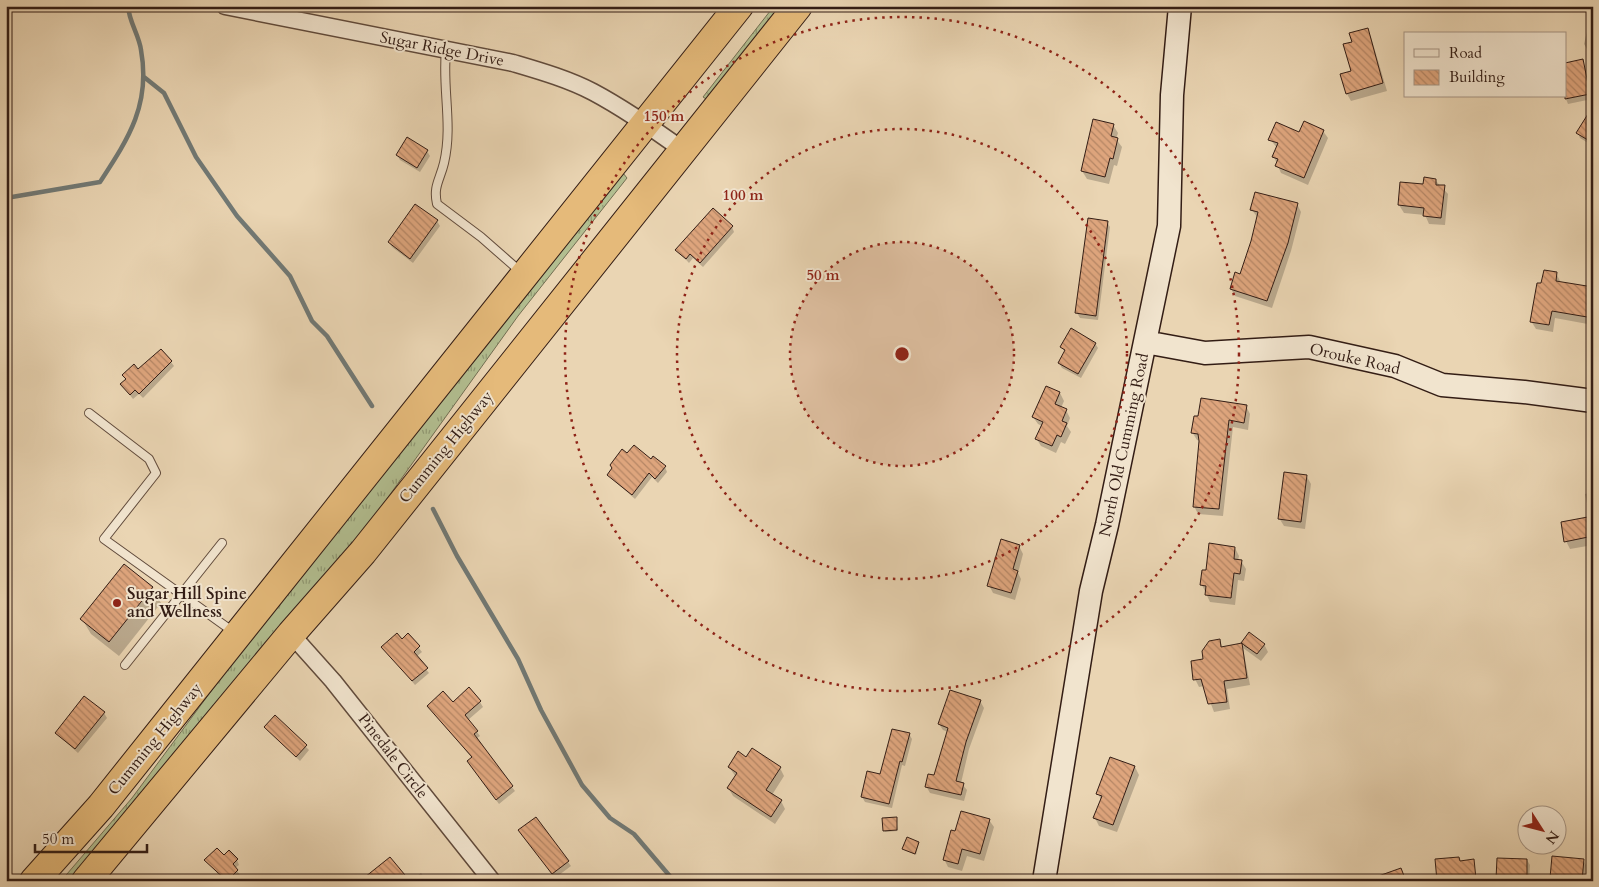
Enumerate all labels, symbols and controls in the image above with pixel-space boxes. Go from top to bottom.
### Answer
street label: Sugar Ridge Drive [378,26,506,72]
legend [1404,32,1566,98]
text: Road [1449,43,1482,63]
text: Building [1449,67,1505,87]
text: 150 m [644,106,685,126]
text: 100 m [723,185,764,205]
text: 50 m [806,265,840,285]
street label: Orouke Road [1308,338,1403,380]
centre of rings [893,345,911,363]
street label: North Old Cumming Road [1094,351,1154,539]
street label: Cumming Highway [394,386,499,508]
place label: Sugar Hill Spine and Wellness [127,583,247,623]
marker: Sugar Hill Spine and Wellness [111,597,123,609]
street label: Cumming Highway [103,678,208,800]
street label: Pinedale Circle [353,709,433,803]
north arrow [1516,804,1566,854]
scale bar [35,822,148,854]
text: N [1541,827,1563,848]
text: 50 m [42,829,74,849]

